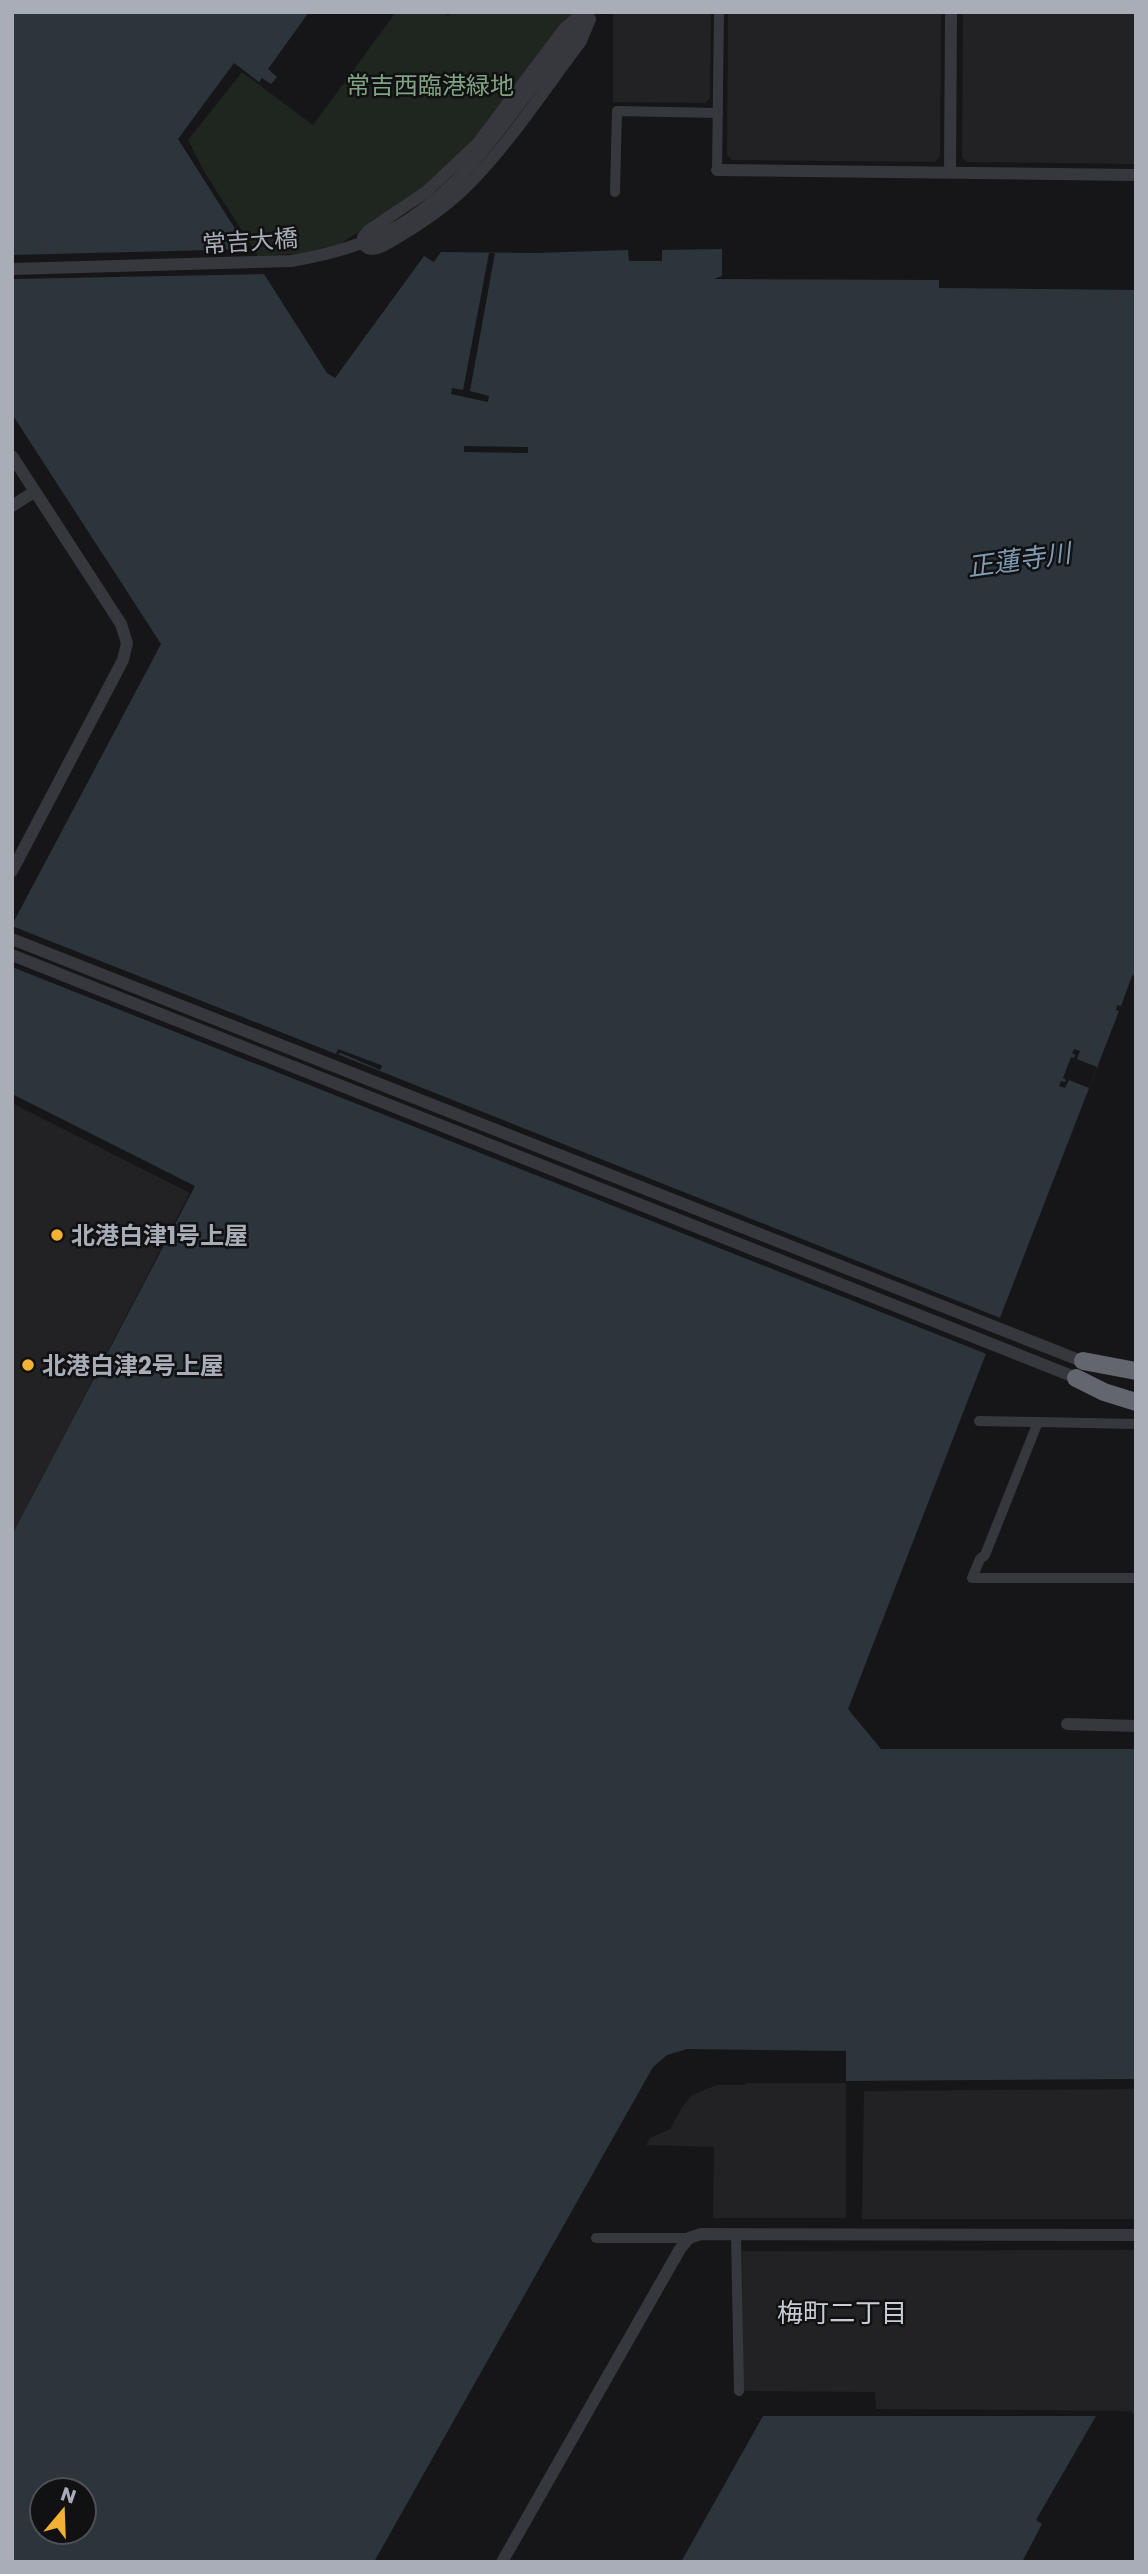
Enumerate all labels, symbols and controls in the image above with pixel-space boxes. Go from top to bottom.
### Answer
park label: 常吉西臨港緑地 [346,69,514,102]
street label: 常吉大橋 [201,221,299,261]
water label: 正蓮寺川 [965,535,1076,585]
place label: 北港白津1号上屋 [71,1219,248,1252]
marker: 北港白津1号上屋 [49,1227,65,1243]
place label: 北港白津2号上屋 [42,1349,224,1382]
marker: 北港白津2号上屋 [20,1357,36,1373]
district label: 梅町二丁目 [777,2295,907,2331]
north arrow [28,2476,98,2546]
text: N [57,2480,80,2510]

